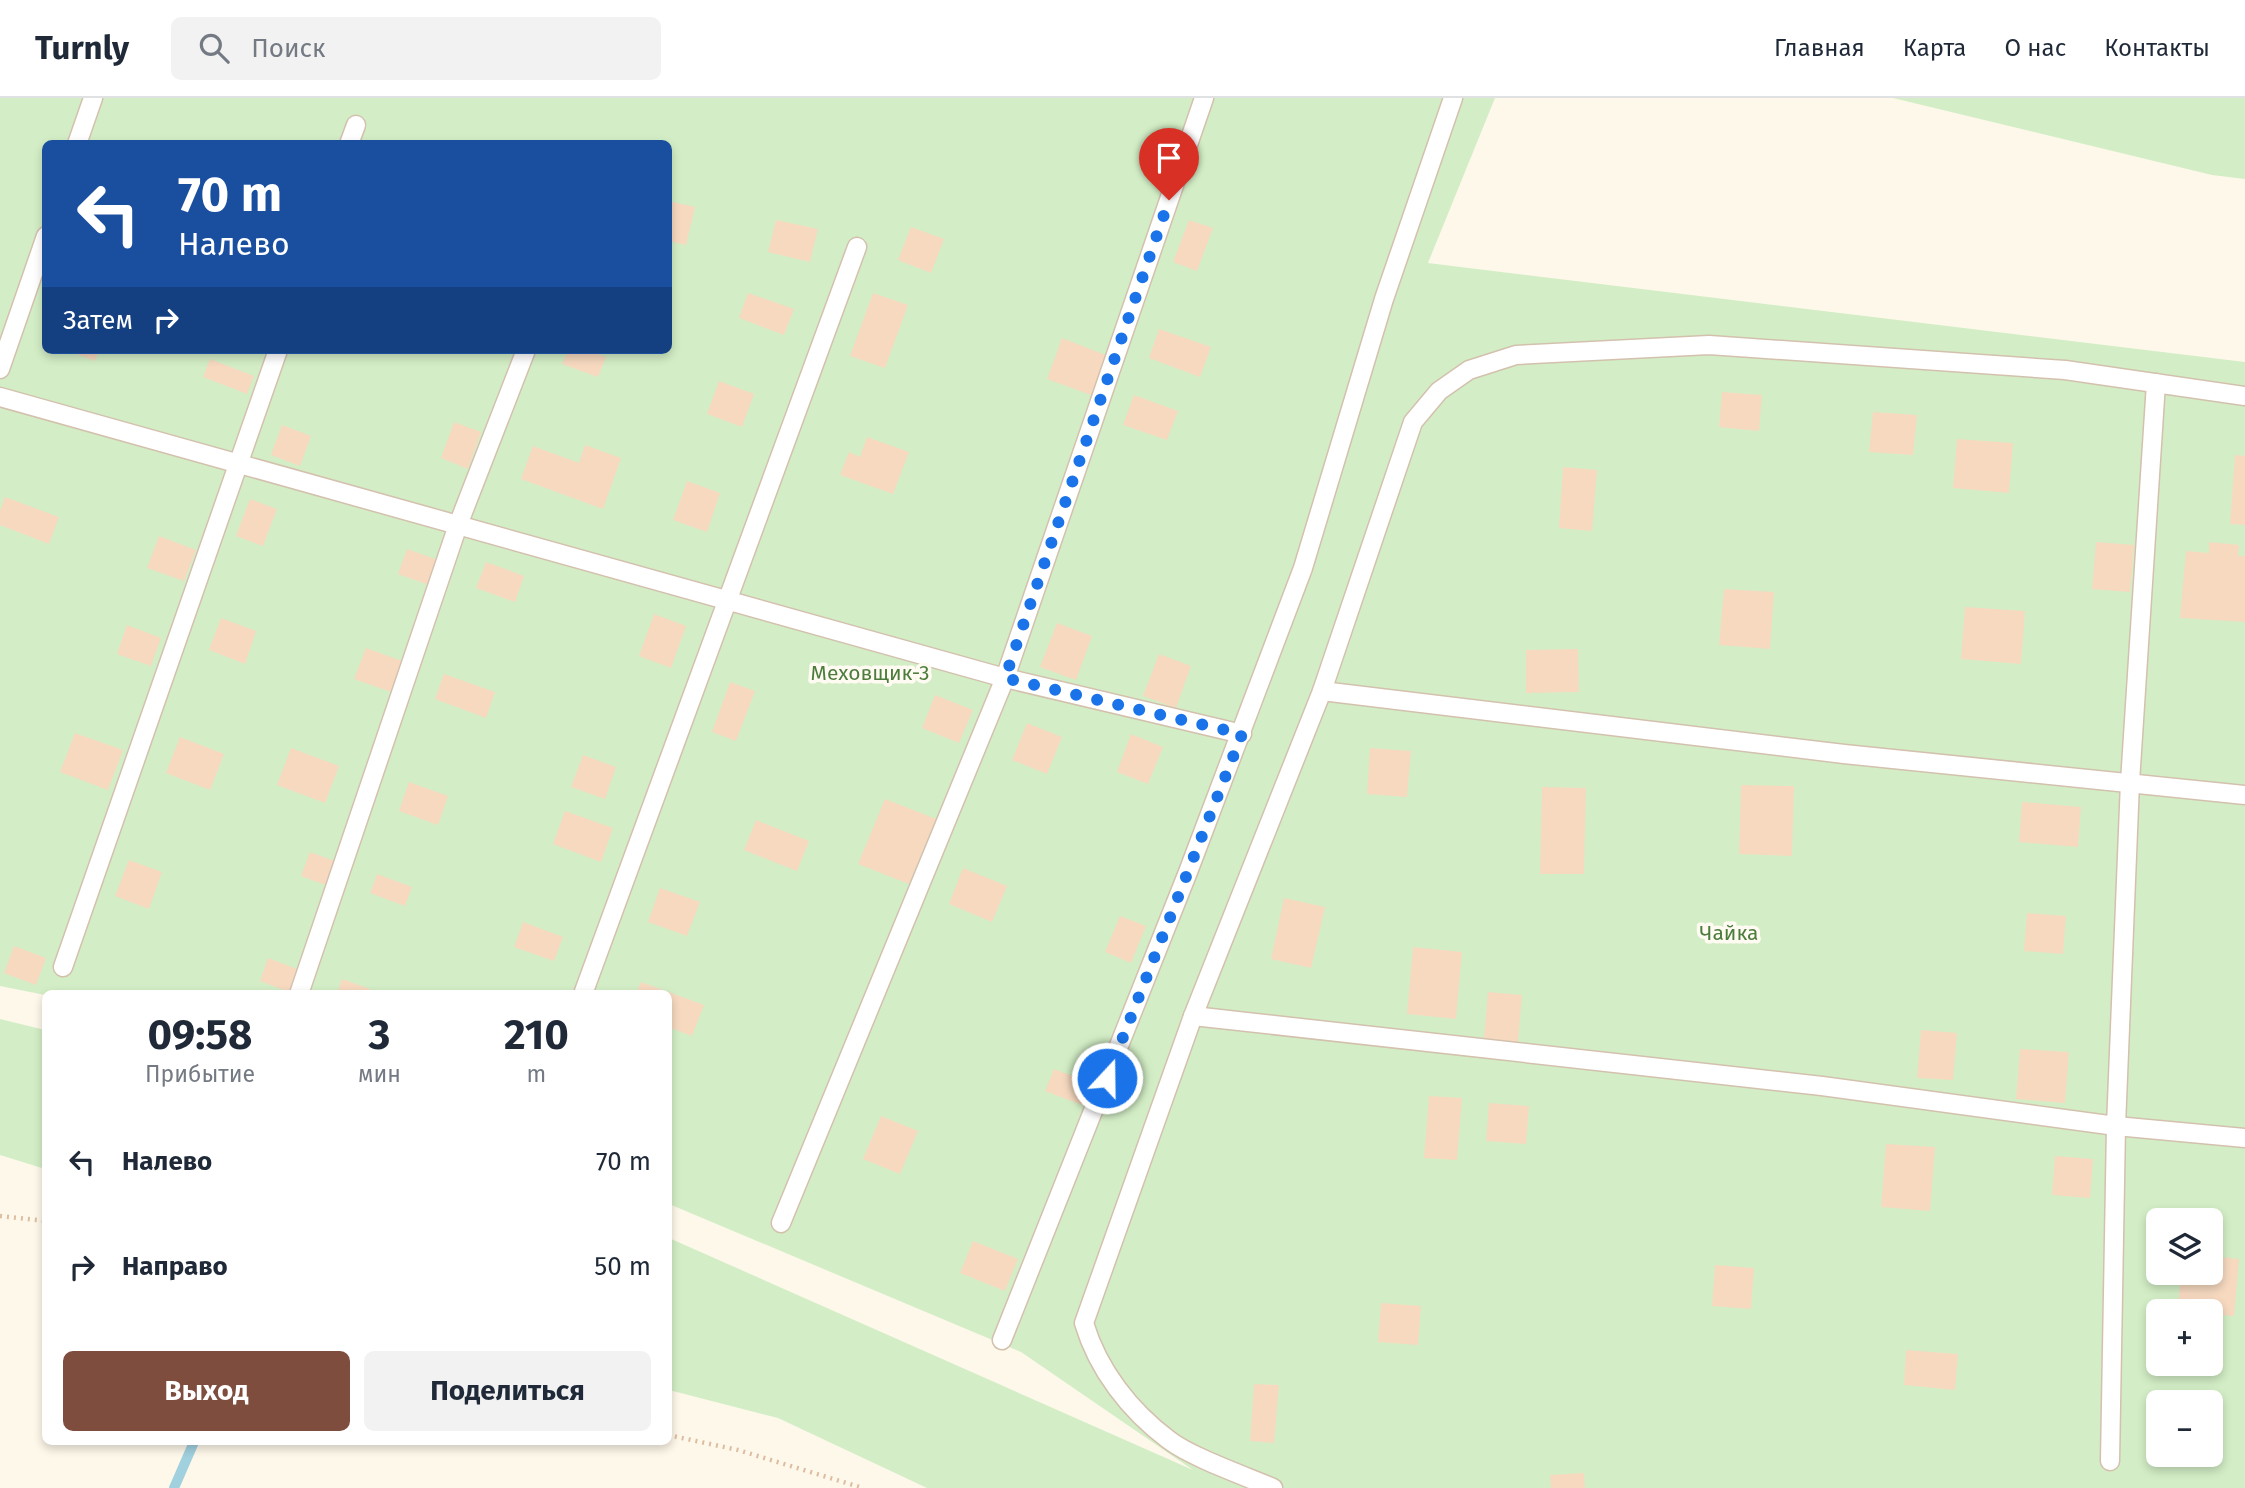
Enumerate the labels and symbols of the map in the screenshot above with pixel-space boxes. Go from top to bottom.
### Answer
pin [1139,128,1199,200]
park label: Меховщик-3 [811,660,929,686]
park label: Чайка [1700,920,1758,946]
position arrow [1070,1041,1144,1115]

